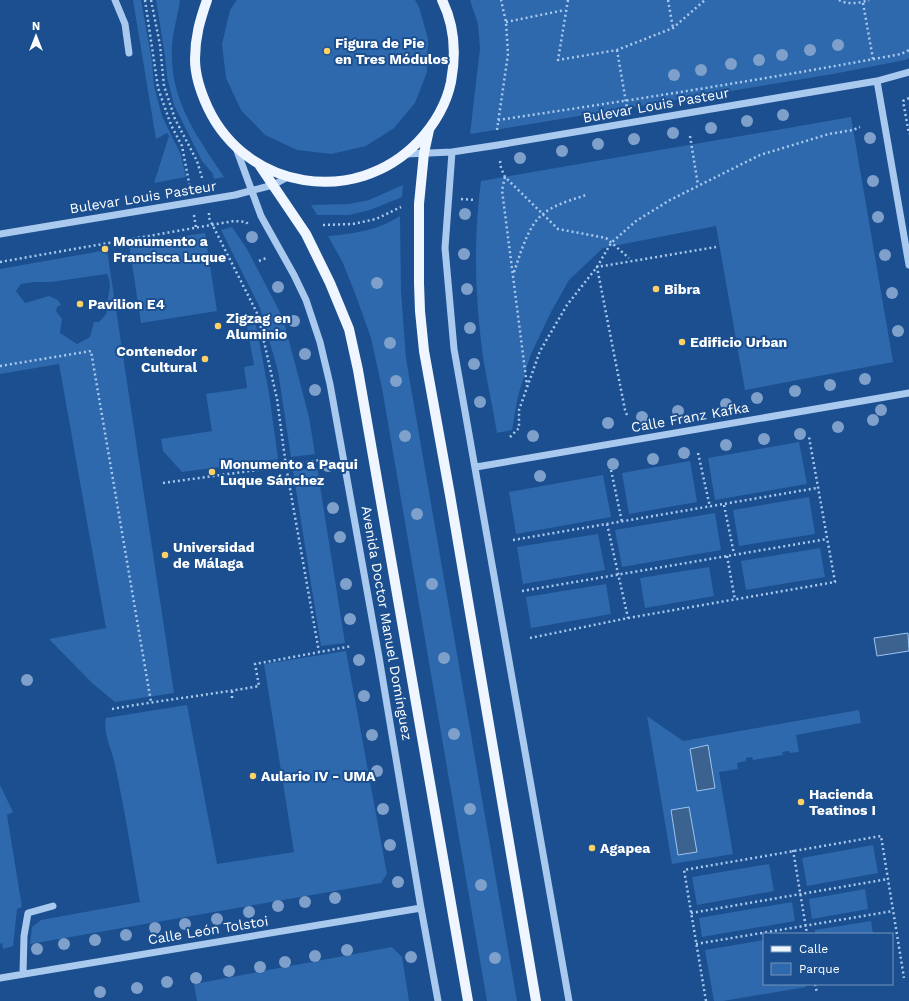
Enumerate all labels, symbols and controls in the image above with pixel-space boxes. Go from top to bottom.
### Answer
north arrow [16,16,56,56]
text: N [32,20,40,33]
place label: Figura de Pie en Tres Módulos [335,35,449,67]
marker: Figura de Pie en Tres Módulos [322,46,332,56]
street label: Bulevar Louis Pasteur [582,84,731,126]
street label: Bulevar Louis Pasteur [68,177,218,217]
place label: Monumento a Francisca Luque [113,233,226,265]
marker: Monumento a Francisca Luque [100,244,110,254]
place label: Bibra [664,281,701,297]
marker: Bibra [651,284,661,294]
place label: Pavilion E4 [88,296,165,312]
marker: Pavilion E4 [75,299,85,309]
place label: Zigzag en Aluminio [226,310,291,342]
marker: Zigzag en Aluminio [213,321,223,331]
place label: Edificio Urban [690,334,787,350]
marker: Edificio Urban [677,337,687,347]
place label: Contenedor Cultural [116,343,197,375]
marker: Contenedor Cultural [200,354,210,364]
street label: Calle Franz Kafka [630,399,750,435]
place label: Monumento a Paqui Luque Sánchez [220,456,358,488]
marker: Monumento a Paqui Luque Sánchez [207,467,217,477]
street label: Avenida Doctor Manuel Domínguez [358,504,416,742]
place label: Universidad de Málaga [173,539,255,571]
marker: Universidad de Málaga [160,550,170,560]
place label: Aulario IV - UMA [261,768,376,784]
marker: Aulario IV - UMA [248,771,258,781]
place label: Hacienda Teatinos I [809,786,876,818]
marker: Hacienda Teatinos I [796,797,806,807]
place label: Agapea [600,840,651,856]
marker: Agapea [587,843,597,853]
street label: Calle León Tolstoi [147,913,269,947]
legend [763,933,893,985]
text: Calle [799,942,828,956]
text: Parque [799,962,840,976]

